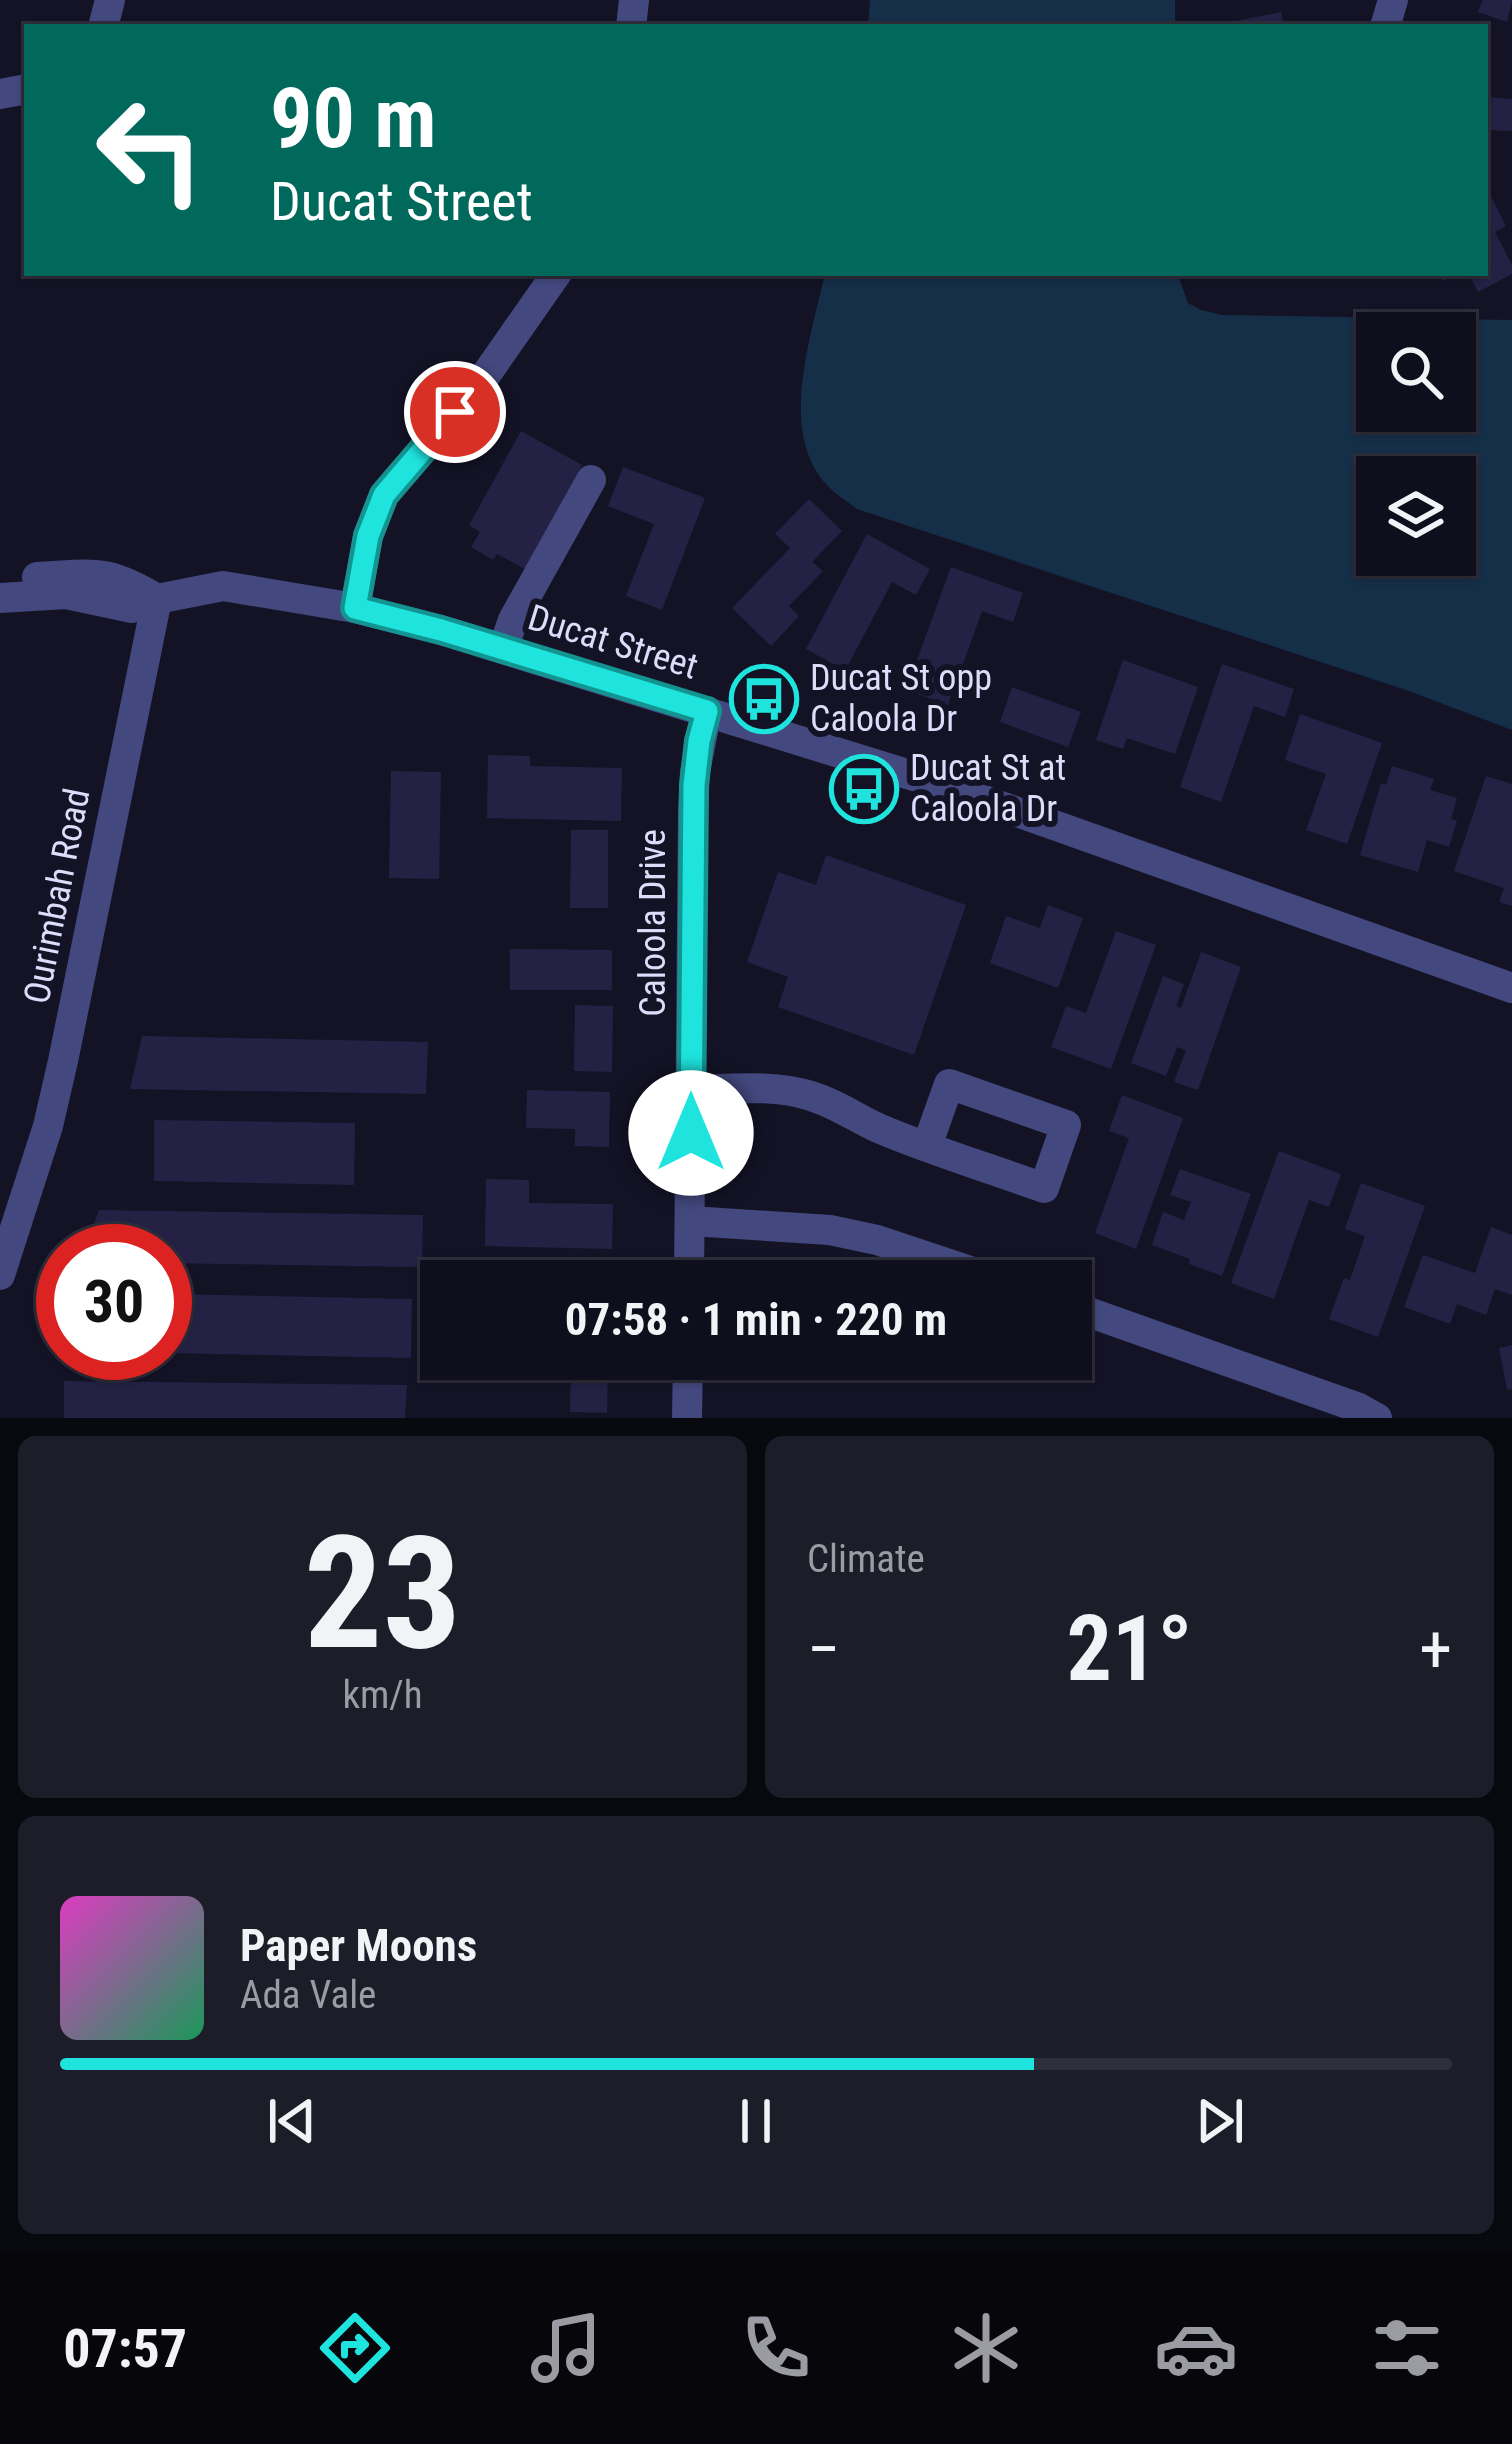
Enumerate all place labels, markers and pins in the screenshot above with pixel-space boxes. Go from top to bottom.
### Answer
pin [404,361,506,463]
place label: Ducat St opp Caloola Dr [810,657,992,740]
bus stop icon: Ducat St opp Caloola Dr [729,664,799,734]
place label: Ducat St at Caloola Dr [910,747,1066,830]
bus stop icon: Ducat St at Caloola Dr [829,754,899,824]

